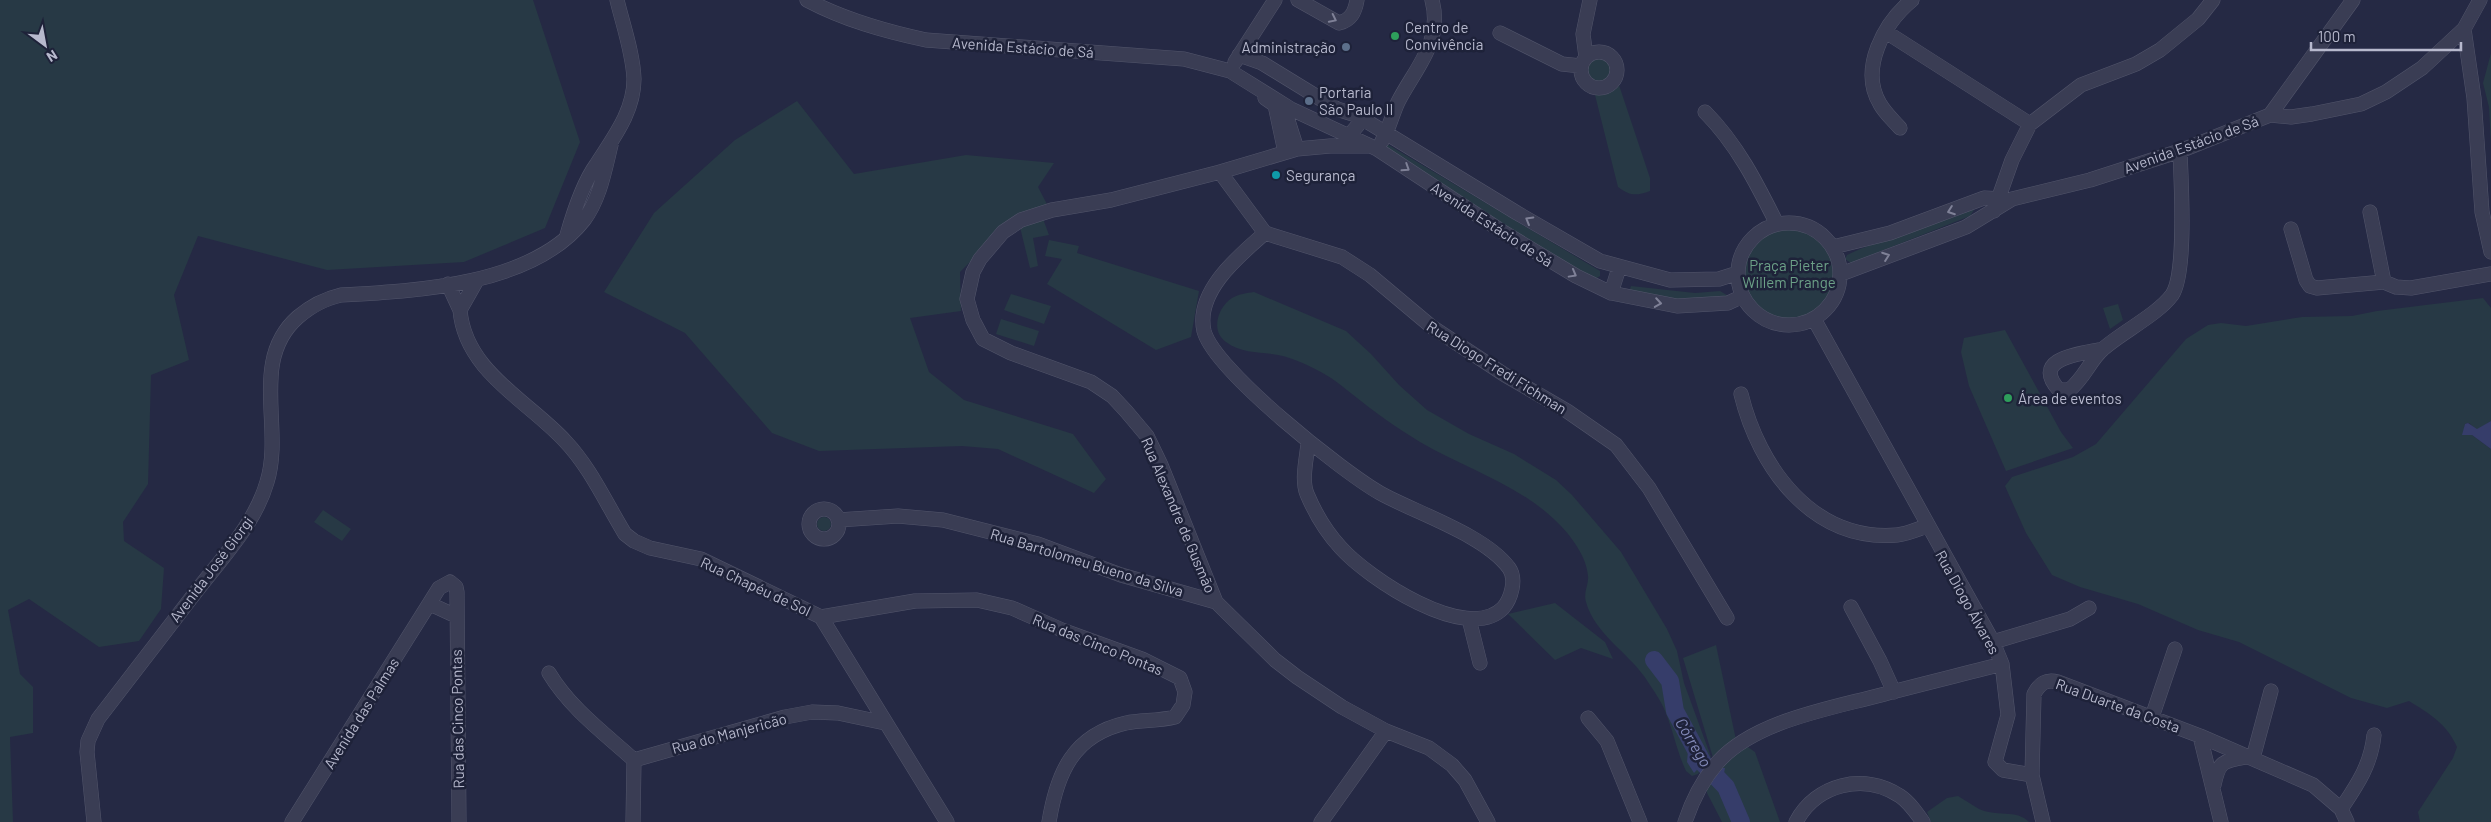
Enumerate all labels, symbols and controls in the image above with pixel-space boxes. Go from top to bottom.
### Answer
one-way arrow [1328,13,1337,23]
place label: Centro de Convivência [1405,18,1483,53]
north arrow [20,20,70,70]
scale bar [2311,20,2461,52]
text: 100 m [2318,27,2356,45]
marker: Centro de Convivência [1389,30,1401,42]
street label: Avenida Estácio de Sá [952,33,1094,61]
place label: Administração [1241,38,1336,56]
marker: Administração [1340,41,1352,53]
text: N [44,47,61,66]
place label: Portaria São Paulo II [1319,83,1393,118]
marker: Portaria São Paulo II [1303,95,1315,107]
street label: Avenida Estácio de Sá [2121,111,2261,177]
one-way arrow [1401,162,1410,171]
place label: Segurança [1286,166,1355,184]
marker: Segurança [1270,169,1282,181]
street label: Avenida Estácio de Sá [1428,178,1556,270]
one-way arrow [1947,205,1955,215]
one-way arrow [1526,217,1535,227]
one-way arrow [1881,252,1890,262]
park label: Praça Pieter Willem Prange [1742,256,1836,291]
one-way arrow [1567,268,1576,278]
one-way arrow [1655,297,1663,308]
street label: Rua Diogo Fredi Fichman [1424,317,1570,417]
place label: Área de eventos [2018,389,2122,407]
marker: Área de eventos [2002,392,2014,404]
street label: Rua Alexandre de Gusmão [1138,434,1220,596]
street label: Avenida José Giorgi [165,513,257,625]
street label: Rua Bartolomeu Bueno da Silva [988,524,1186,600]
street label: Rua Diogo Álvares [1932,547,2004,657]
street label: Rua Chapéu de Sol [698,553,814,619]
street label: Rua das Cinco Pontas [1030,610,1166,678]
street label: Rua das Cinco Pontas [447,649,467,789]
street label: Avenida das Palmas [320,654,402,772]
street label: Rua Duarte da Costa [2053,674,2183,736]
street label: Rua do Manjericão [670,709,788,757]
water label: Córrego [1672,714,1716,770]

